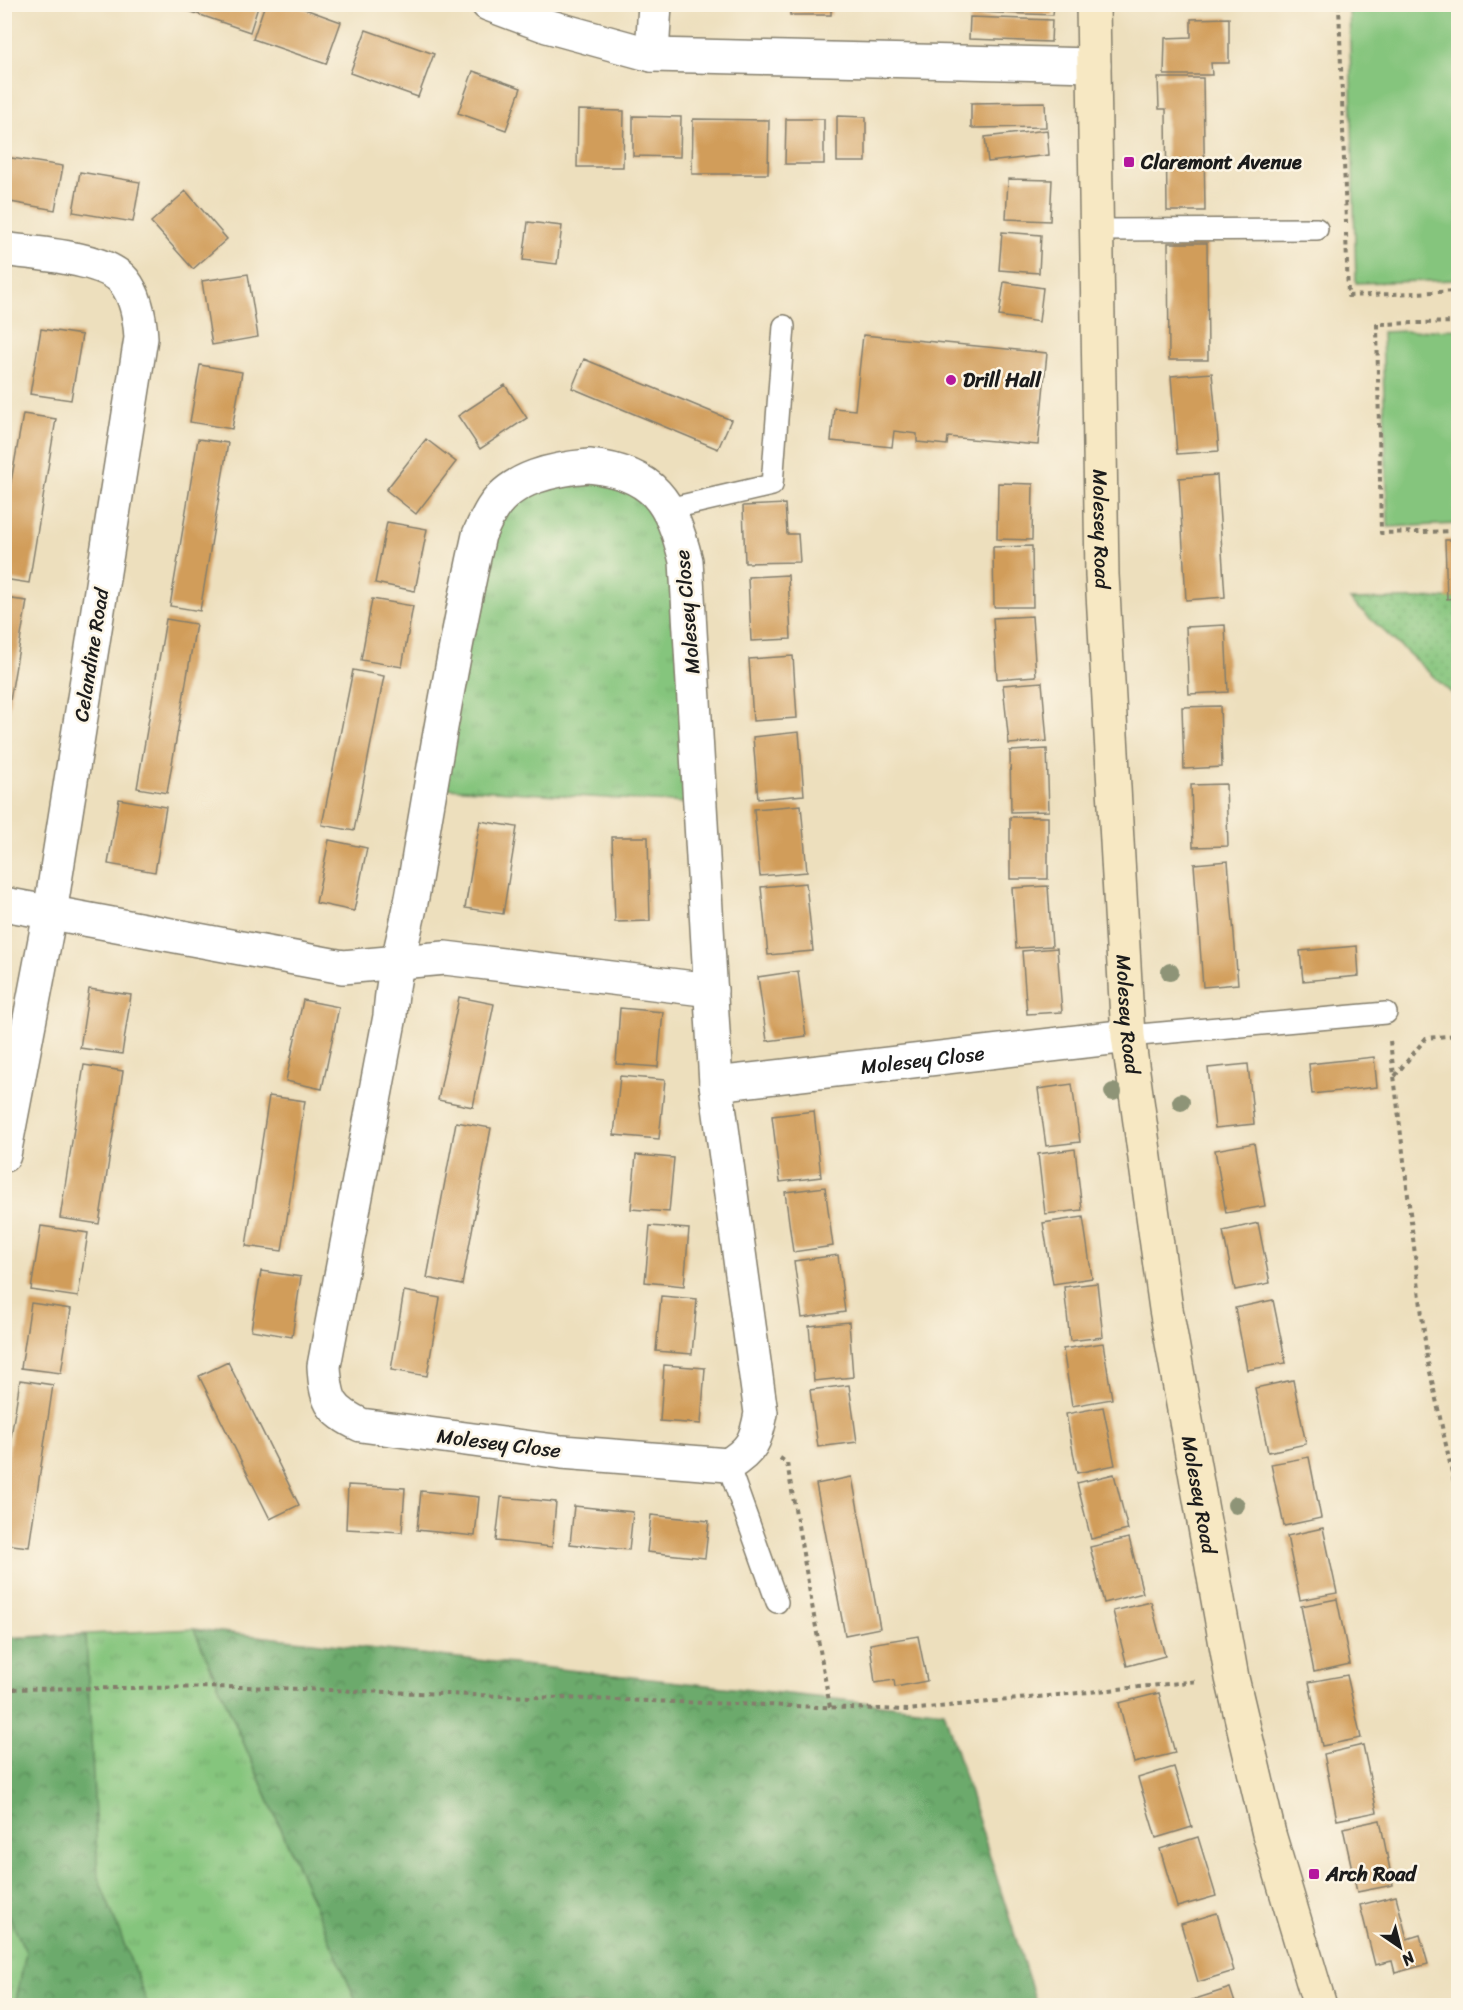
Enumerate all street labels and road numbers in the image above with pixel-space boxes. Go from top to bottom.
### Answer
street label: Molesey Road [1082,469,1120,591]
street label: Molesey Close [665,548,710,676]
street label: Celandine Road [64,584,120,724]
street label: Molesey Road [1105,954,1150,1078]
street label: Molesey Close [859,1036,987,1085]
street label: Molesey Close [435,1419,563,1468]
street label: Molesey Road [1171,1433,1227,1558]

